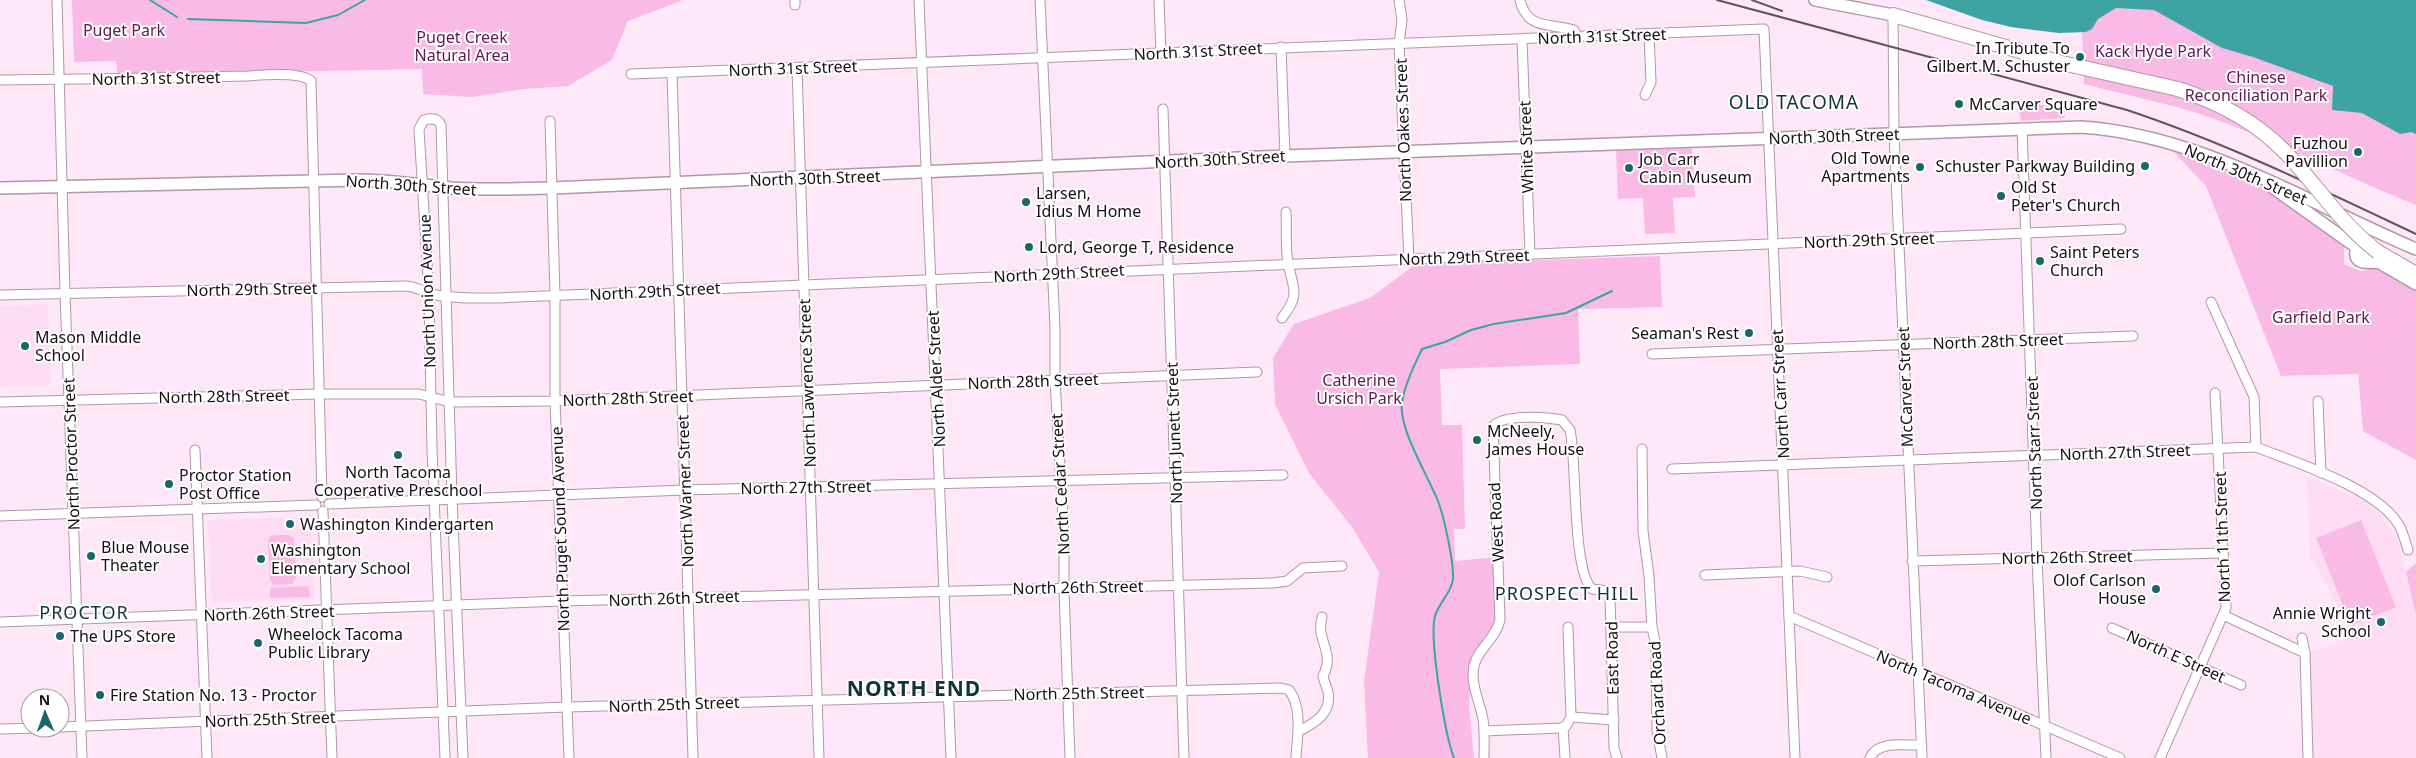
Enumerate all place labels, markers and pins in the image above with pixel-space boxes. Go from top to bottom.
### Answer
place label: In Tribute To Gilbert M. Schuster [1926,37,2070,77]
marker: In Tribute To Gilbert M. Schuster [2074,51,2086,63]
place label: McCarver Square [1969,93,2098,115]
marker: McCarver Square [1953,98,1965,110]
place label: Fuzhou Pavillion [2285,132,2348,172]
marker: Fuzhou Pavillion [2352,146,2364,158]
place label: Old Towne Apartments [1821,147,1910,187]
place label: Job Carr Cabin Museum [1637,148,1752,188]
place label: Schuster Parkway Building [1936,155,2135,177]
marker: Schuster Parkway Building [2139,160,2151,172]
marker: Old Towne Apartments [1914,161,1926,173]
marker: Job Carr Cabin Museum [1623,162,1635,174]
place label: Old St Peter's Church [2011,176,2120,216]
place label: Larsen, Idius M Home [1036,182,1141,222]
marker: Old St Peter's Church [1995,190,2007,202]
marker: Larsen, Idius M Home [1020,196,1032,208]
place label: Lord, George T, Residence [1039,236,1234,258]
marker: Lord, George T, Residence [1023,241,1035,253]
place label: Saint Peters Church [2050,241,2140,281]
marker: Saint Peters Church [2034,255,2046,267]
place label: Seaman's Rest [1631,322,1739,344]
place label: Mason Middle School [35,326,141,366]
marker: Seaman's Rest [1743,327,1755,339]
marker: Mason Middle School [19,340,31,352]
place label: McNeely, James House [1485,420,1584,460]
marker: McNeely, James House [1471,434,1483,446]
marker: North Tacoma Cooperative Preschool [392,449,404,461]
place label: North Tacoma Cooperative Preschool [314,461,482,501]
place label: Proctor Station Post Office [179,464,292,504]
marker: Proctor Station Post Office [163,478,175,490]
place label: Washington Kindergarten [300,513,494,535]
marker: Washington Kindergarten [284,518,296,530]
place label: Blue Mouse Theater [101,536,189,576]
place label: Washington Elementary School [271,539,410,579]
marker: Blue Mouse Theater [85,550,97,562]
marker: Washington Elementary School [255,553,267,565]
place label: Olof Carlson House [2053,569,2146,609]
marker: Olof Carlson House [2150,583,2162,595]
place label: Annie Wright School [2273,602,2371,642]
marker: Annie Wright School [2375,616,2387,628]
place label: Wheelock Tacoma Public Library [268,623,403,663]
place label: The UPS Store [70,625,176,647]
marker: The UPS Store [54,630,66,642]
marker: Wheelock Tacoma Public Library [252,637,264,649]
place label: Fire Station No. 13 - Proctor [110,684,317,706]
marker: Fire Station No. 13 - Proctor [94,689,106,701]

